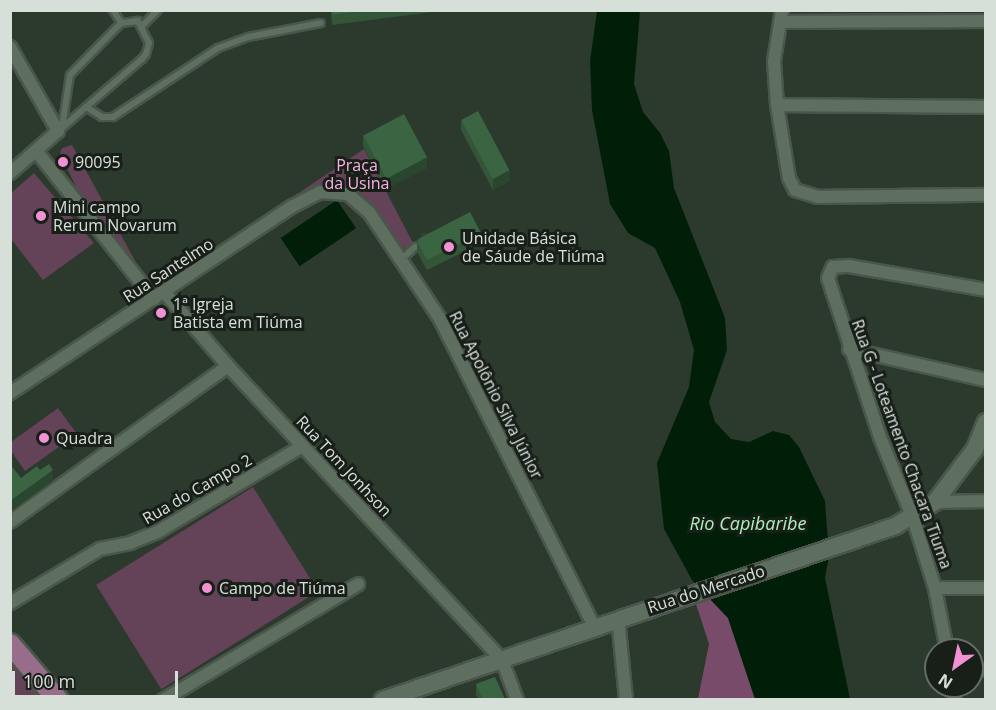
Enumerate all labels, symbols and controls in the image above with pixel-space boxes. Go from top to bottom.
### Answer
place label: 90095 [75,152,121,172]
marker: 90095 [56,155,70,169]
park label: Praça da Usina [325,155,389,193]
place label: Mini campo Rerum Novarum [53,197,177,235]
marker: Mini campo Rerum Novarum [34,209,48,223]
place label: Unidade Básica de Sáude de Tiúma [462,228,605,266]
street label: Rua Santelmo [119,234,217,306]
marker: Unidade Básica de Sáude de Tiúma [440,238,458,256]
place label: 1ª Igreja Batista em Tiúma [173,294,303,332]
marker: 1ª Igreja Batista em Tiúma [154,306,168,320]
street label: Rua Apolônio Silva Júnior [445,308,547,482]
street label: Rua G - Loteamento Chacara Tiuma [848,317,956,571]
street label: Rua Tom Jonhson [292,412,396,520]
place label: Quadra [56,428,112,448]
marker: Quadra [37,431,51,445]
street label: Rua do Campo 2 [139,450,255,528]
water label: Rio Capibaribe [690,512,806,534]
street label: Rua do Mercado [645,561,767,617]
place label: Campo de Tiúma [219,578,346,598]
marker: Campo de Tiúma [200,581,214,595]
north arrow [924,638,984,698]
scale bar [15,659,182,697]
text: 100 m [23,669,75,693]
text: N [934,669,957,694]

